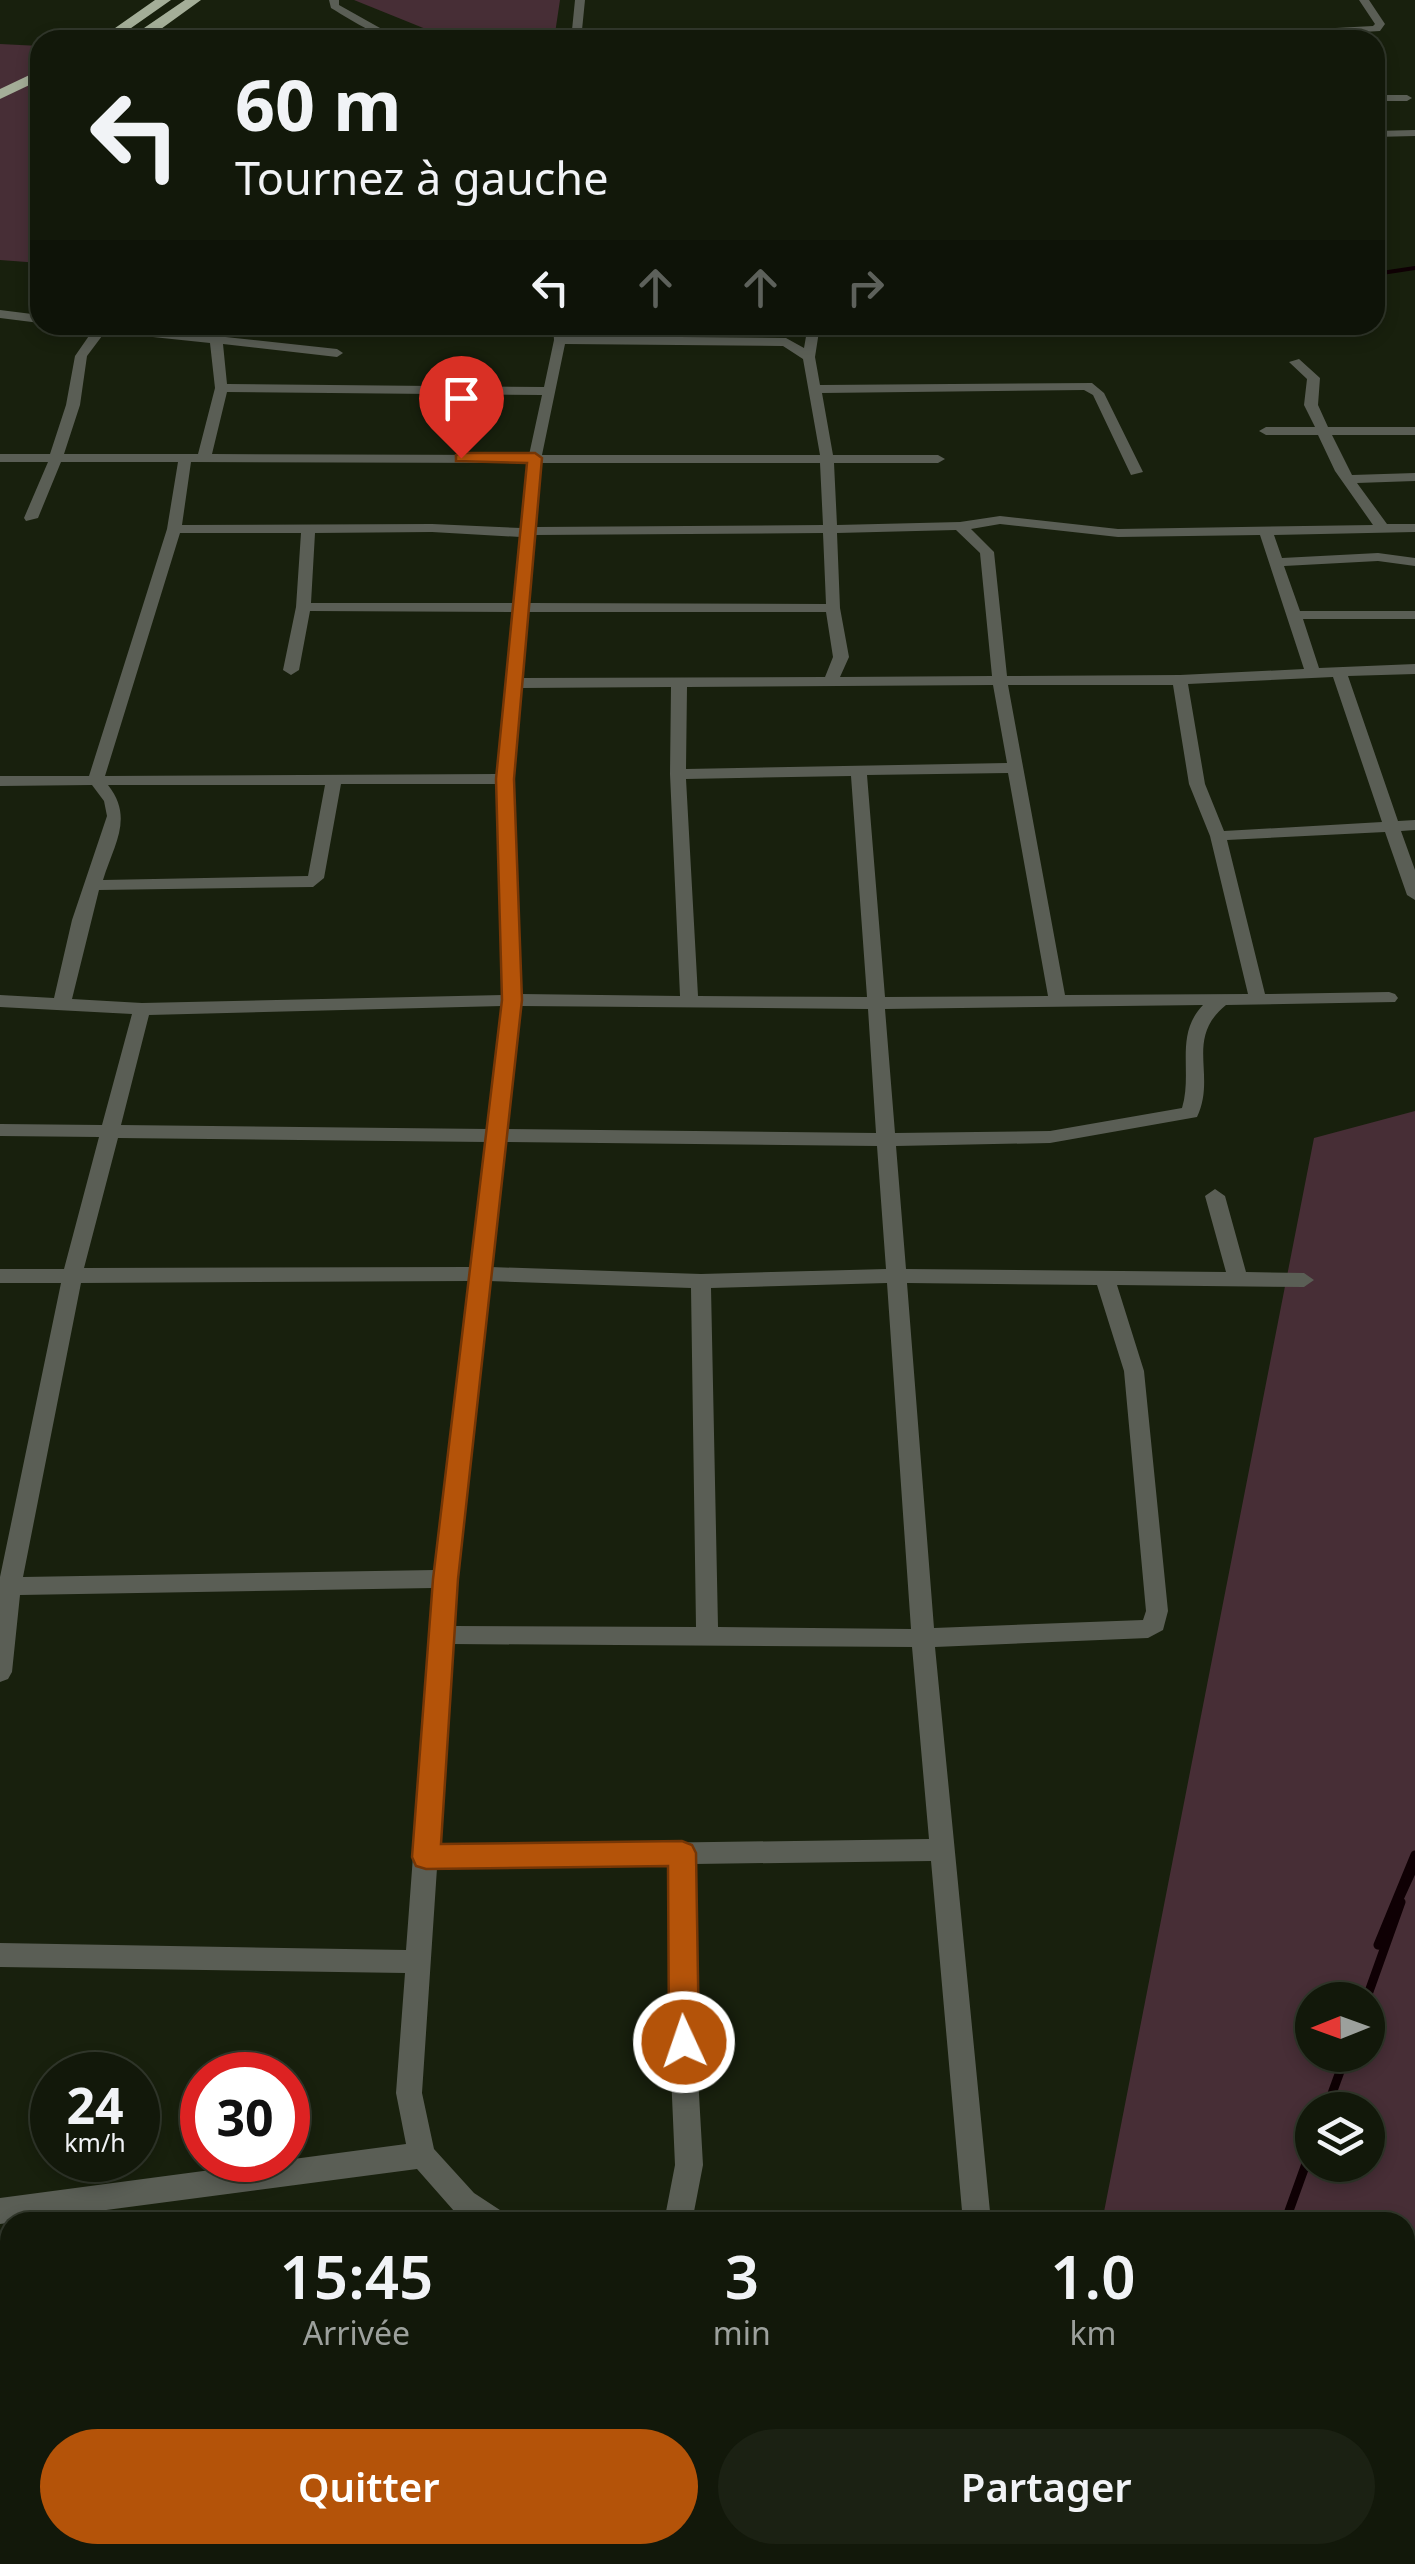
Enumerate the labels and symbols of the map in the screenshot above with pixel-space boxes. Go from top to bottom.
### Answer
pin [419,356,504,459]
north arrow [1295,1982,1385,2072]
position arrow [632,1990,736,2094]
speed limit sign: 30 [180,2052,310,2182]

